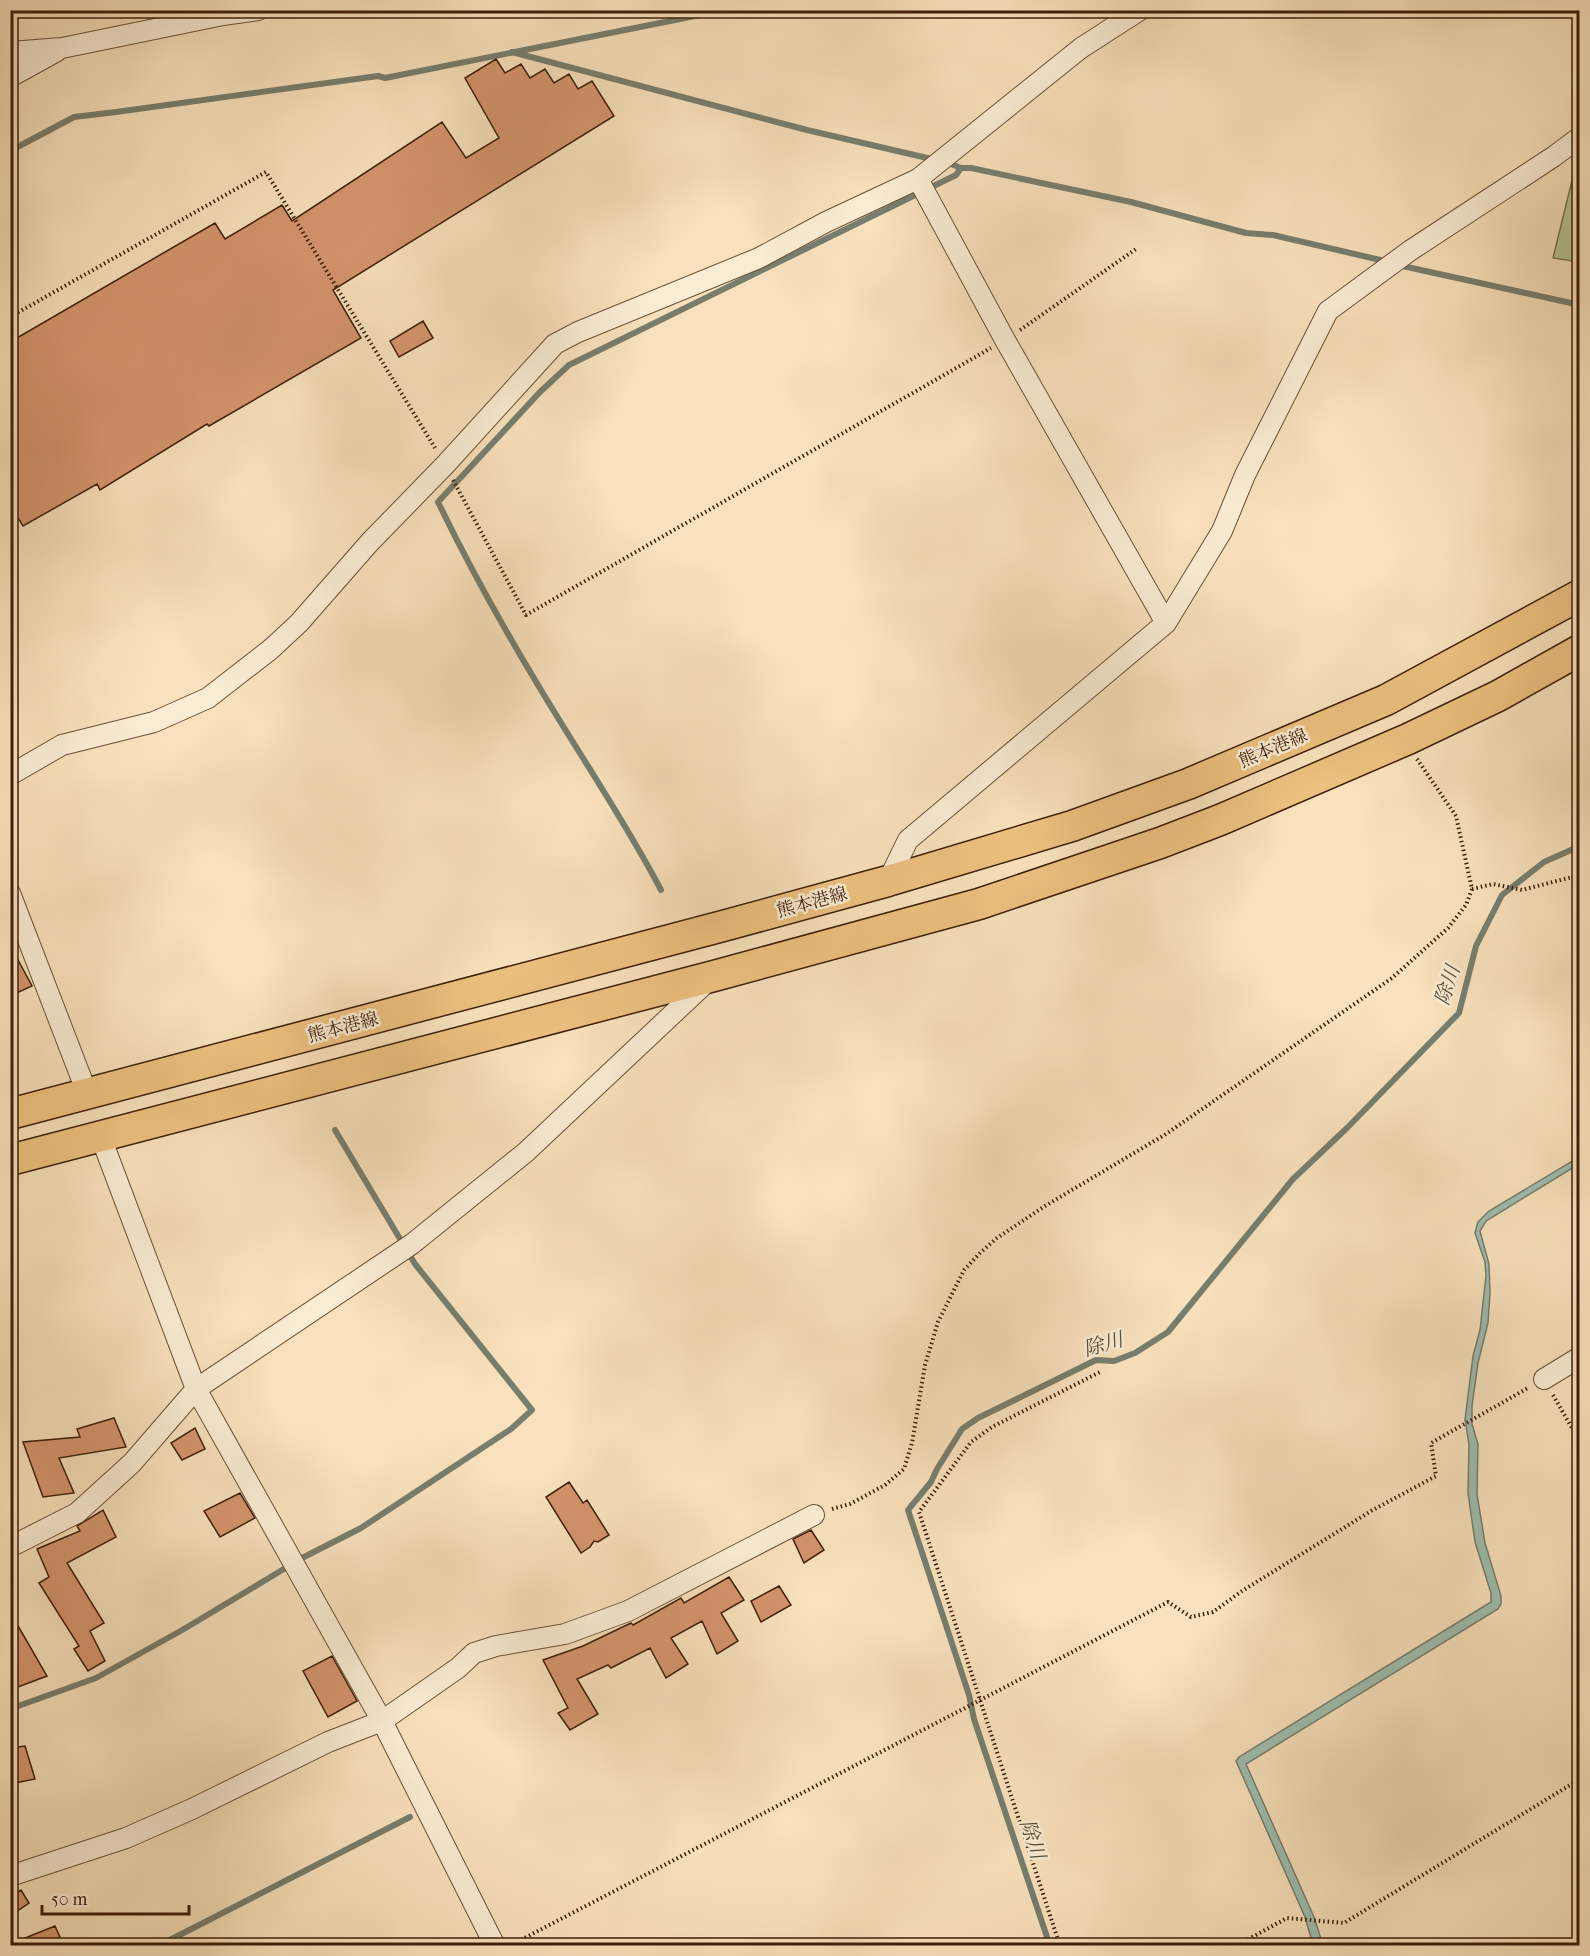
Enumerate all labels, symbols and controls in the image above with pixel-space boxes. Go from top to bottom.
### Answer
street label: 熊本港線 [1236,725,1310,772]
street label: 熊本港線 [775,883,850,922]
water label: 除川 [1430,961,1465,1008]
street label: 熊本港線 [306,1008,381,1047]
water label: 除川 [1081,1327,1127,1361]
water label: 除川 [1015,1817,1050,1864]
scale bar [42,1878,189,1916]
text: 50 m [51,1889,88,1910]

